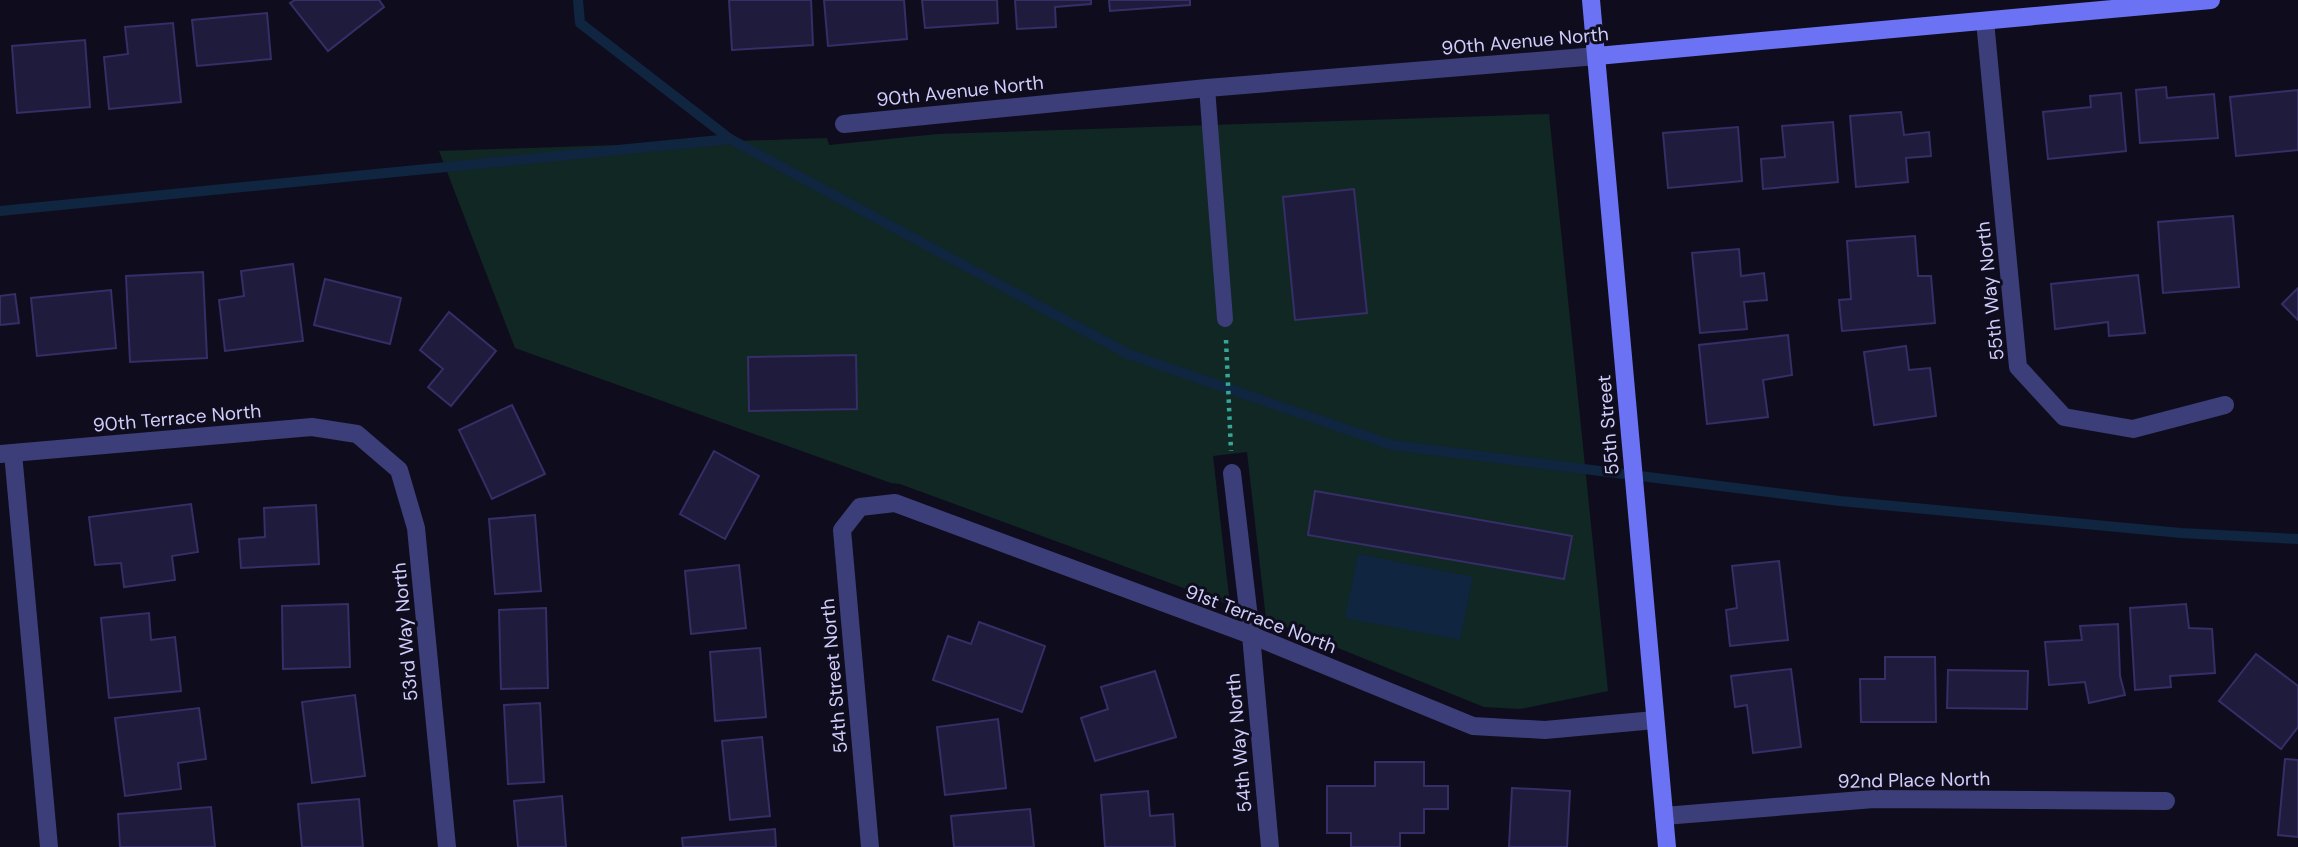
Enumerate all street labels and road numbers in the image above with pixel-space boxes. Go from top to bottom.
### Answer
street label: 90th Avenue North [1440,21,1610,61]
street label: 90th Avenue North [875,70,1045,112]
street label: 55th Way North [1970,220,2010,362]
street label: 55th Street [1591,374,1625,476]
street label: 90th Terrace North [92,398,262,438]
street label: 53rd Way North [386,561,424,703]
street label: 91st Terrace North [1182,579,1340,659]
street label: 54th Street North [815,598,853,754]
street label: 54th Way North [1220,672,1258,814]
street label: 92nd Place North [1838,766,1990,794]

